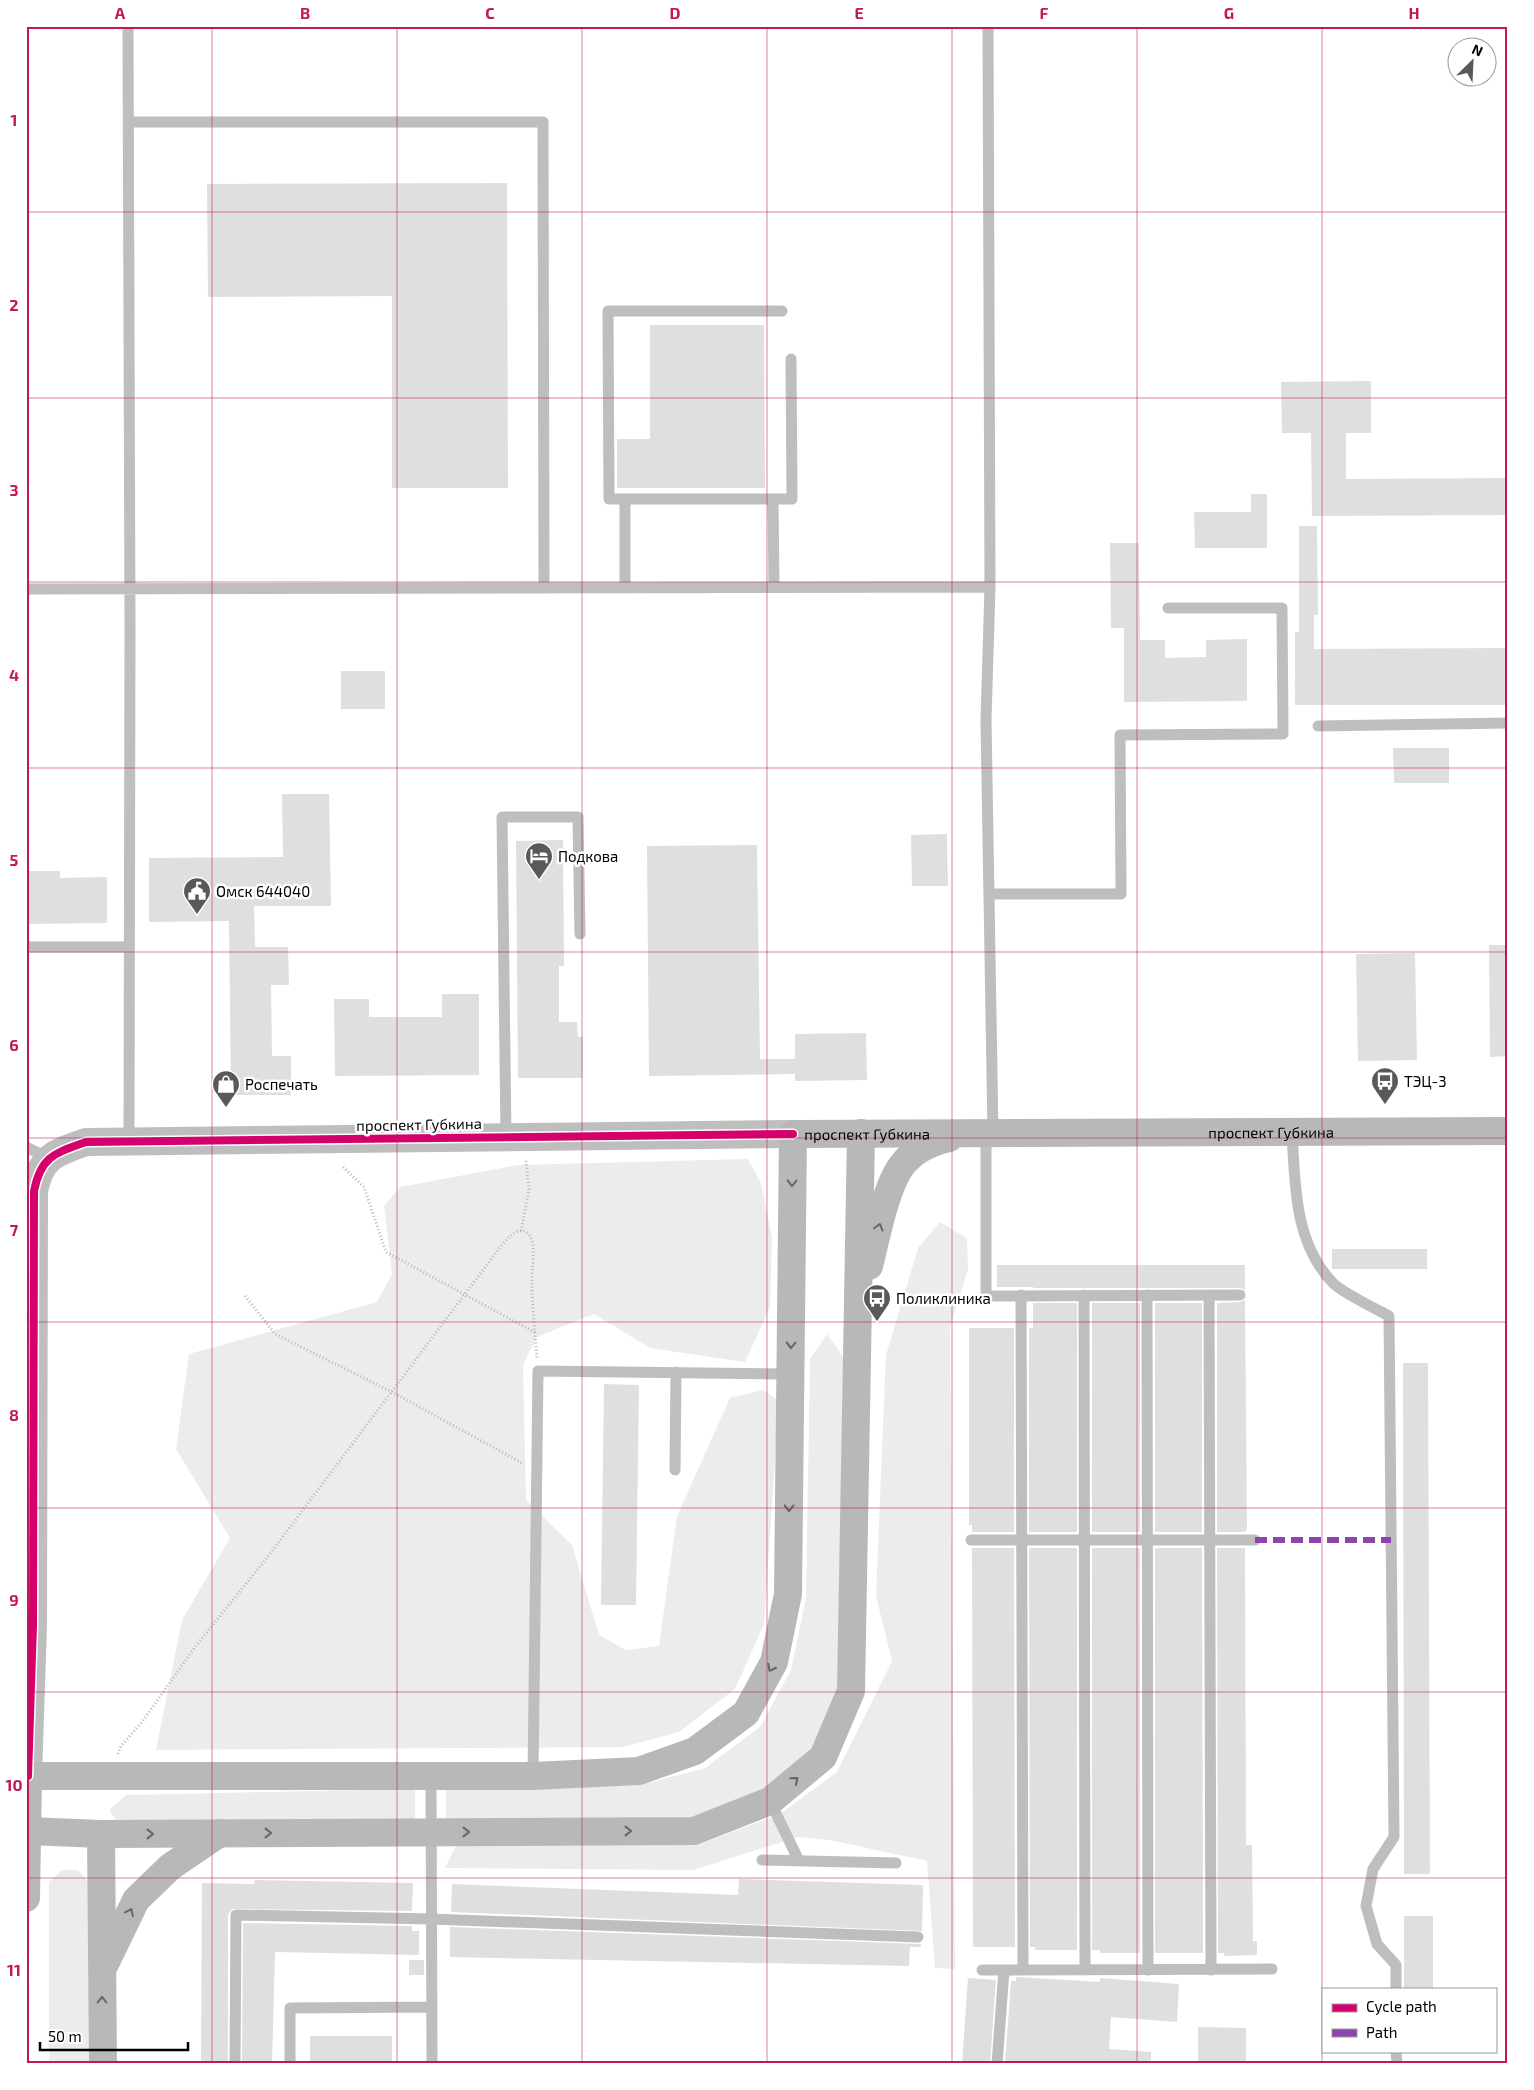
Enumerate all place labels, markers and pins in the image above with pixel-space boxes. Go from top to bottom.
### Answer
hotel icon: Подкова [524,841,554,880]
place label: Подкова [558,847,618,865]
public building icon: Омск 644040 [182,876,212,915]
place label: Омск 644040 [216,882,310,900]
bus stop icon: ТЭЦ-3 [1370,1066,1400,1105]
shop icon: Роспечать [211,1069,241,1108]
place label: ТЭЦ-3 [1404,1072,1447,1090]
place label: Роспечать [245,1075,318,1093]
bus stop icon: Поликлиника [862,1283,892,1322]
place label: Поликлиника [896,1289,991,1307]

